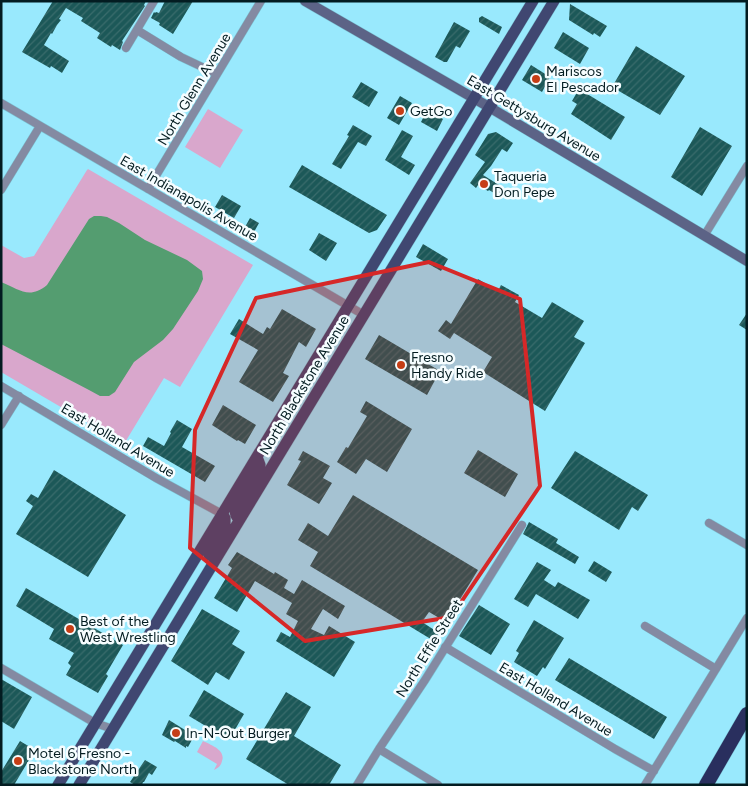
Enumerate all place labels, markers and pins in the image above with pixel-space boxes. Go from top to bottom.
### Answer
place label: Mariscos El Pescador [546,63,619,96]
marker: Mariscos El Pescador [530,73,542,85]
place label: GetGo [410,103,452,120]
marker: GetGo [394,105,406,117]
place label: Taqueria Don Pepe [494,168,555,201]
marker: Taqueria Don Pepe [478,178,490,190]
place label: Fresno Handy Ride [411,349,484,382]
marker: Fresno Handy Ride [395,359,407,371]
place label: Best of the West Wrestling [80,613,176,646]
marker: Best of the West Wrestling [64,623,76,635]
place label: In-N-Out Burger [186,725,290,742]
marker: In-N-Out Burger [170,727,182,739]
place label: Motel 6 Fresno - Blackstone North [28,745,137,778]
marker: Motel 6 Fresno - Blackstone North [12,755,24,767]

